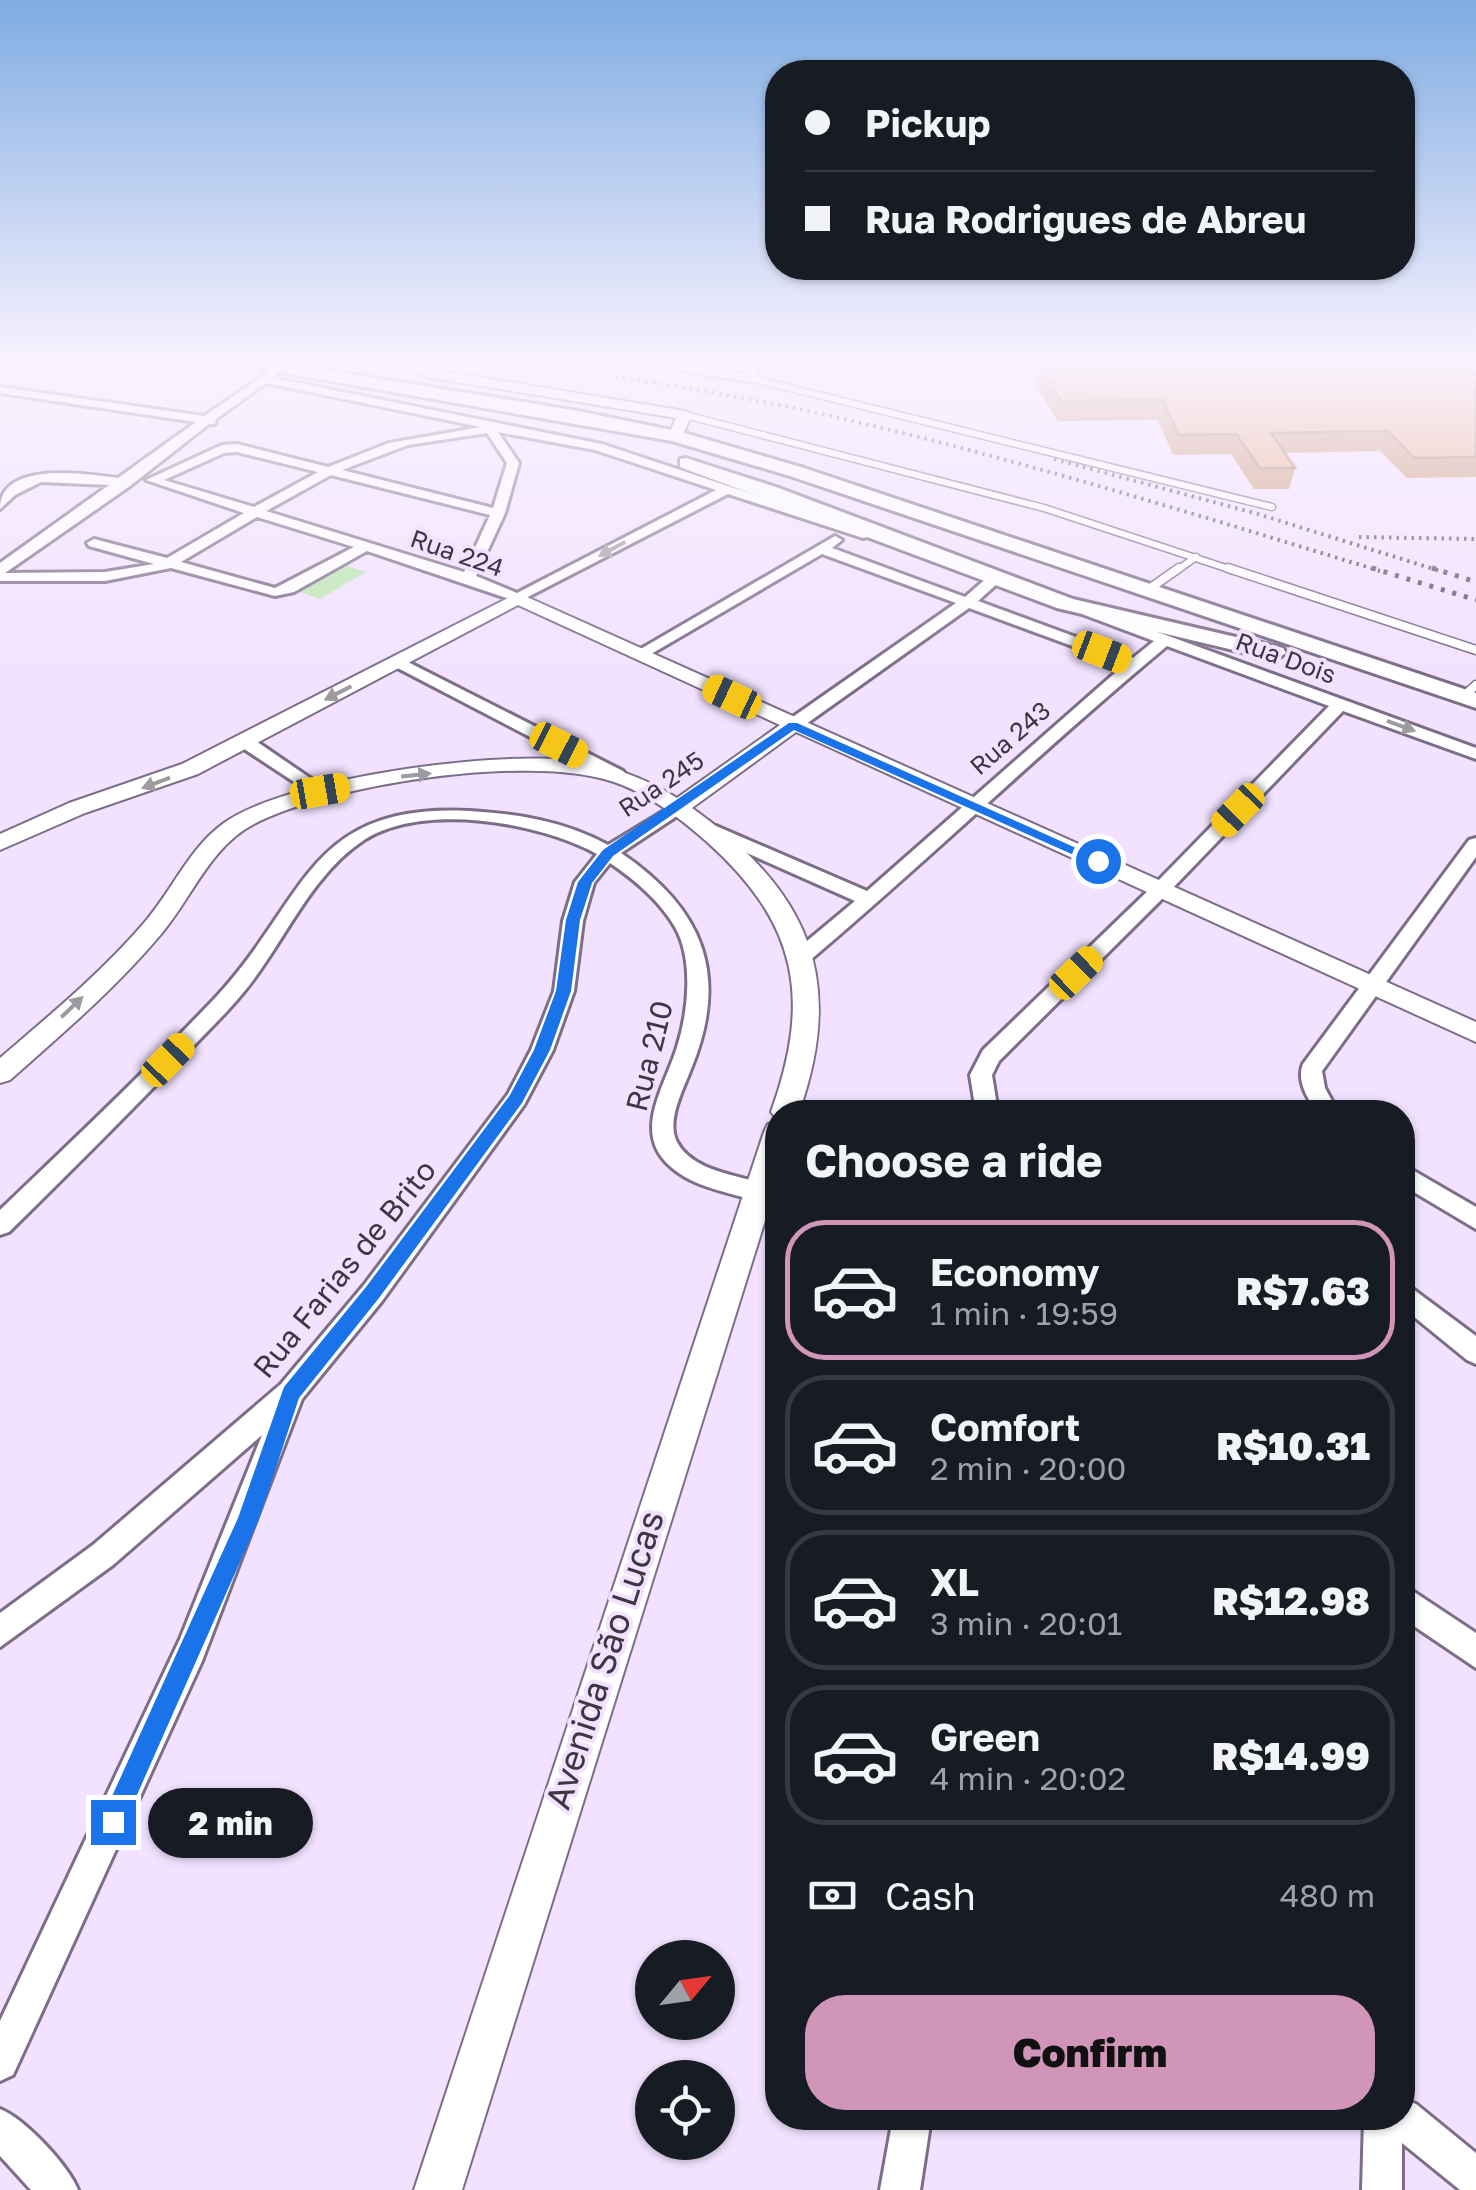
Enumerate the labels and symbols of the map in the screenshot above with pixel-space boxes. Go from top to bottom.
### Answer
street label: Rua 224 [407,522,508,583]
one-way arrow [597,540,626,557]
street label: Rua Dois [1232,625,1341,690]
car [1069,627,1135,677]
car [698,671,766,723]
one-way arrow [324,684,353,701]
street label: Rua 243 [963,694,1056,781]
car [525,718,593,772]
one-way arrow [1386,719,1416,734]
street label: Rua 245 [612,744,709,823]
one-way arrow [401,767,433,783]
car [288,771,352,811]
one-way arrow [141,776,171,791]
car [1206,778,1270,842]
route start [1076,839,1121,884]
car [1044,941,1108,1005]
one-way arrow [59,996,83,1019]
street label: Rua 210 [618,997,680,1115]
car [136,1028,200,1092]
street label: Rua Farias de Brito [245,1152,443,1385]
street label: Avenida São Lucas [536,1505,672,1814]
callout: 2 min [148,1787,313,1857]
route end [91,1800,136,1845]
north arrow [635,1940,735,2040]

